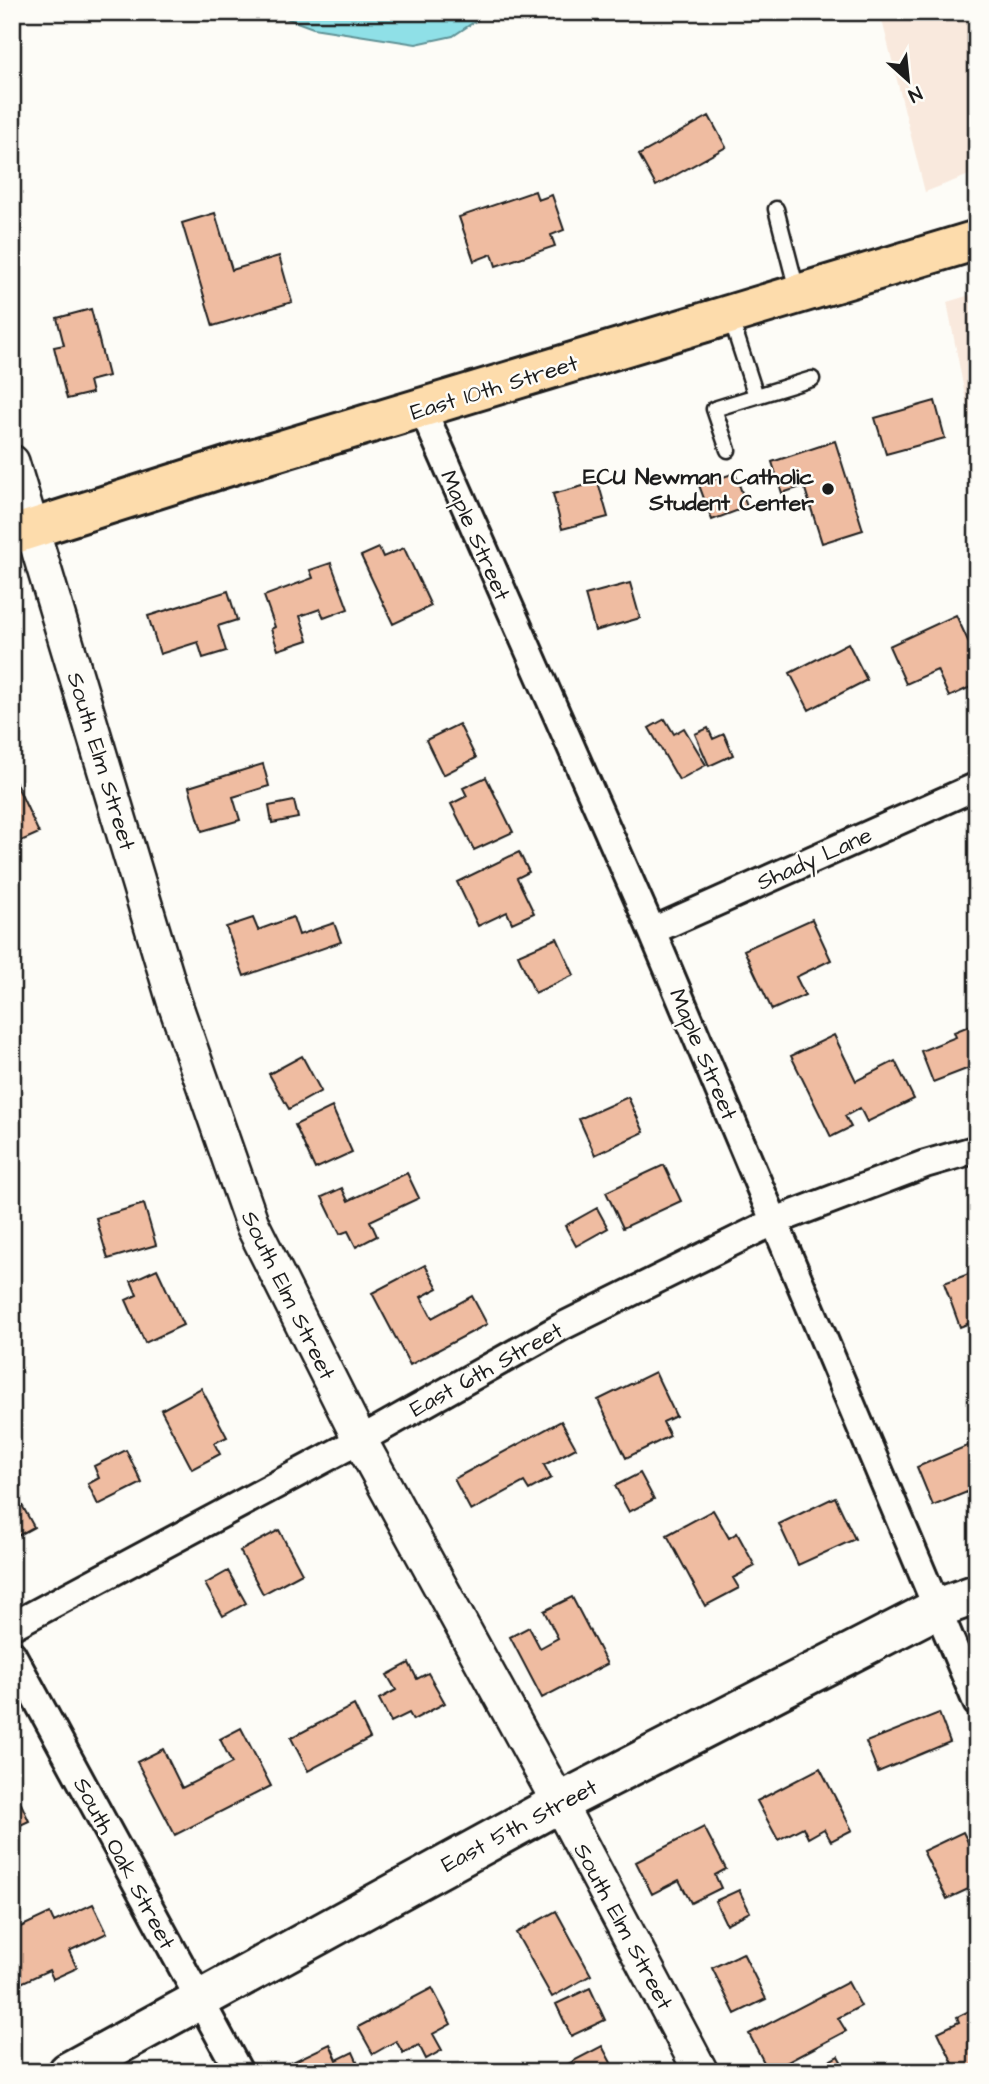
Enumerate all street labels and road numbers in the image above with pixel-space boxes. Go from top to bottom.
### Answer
street label: East 10th Street [407,347,583,429]
street label: Maple Street [432,465,518,606]
street label: South Elm Street [59,668,144,855]
street label: Shady Lane [752,819,878,899]
street label: Maple Street [661,984,745,1126]
street label: South Elm Street [233,1205,343,1386]
street label: East 6th Street [404,1314,569,1425]
street label: East 5th Street [436,1771,604,1881]
street label: South Oak Street [65,1772,183,1956]
street label: South Elm Street [566,1837,681,2016]

